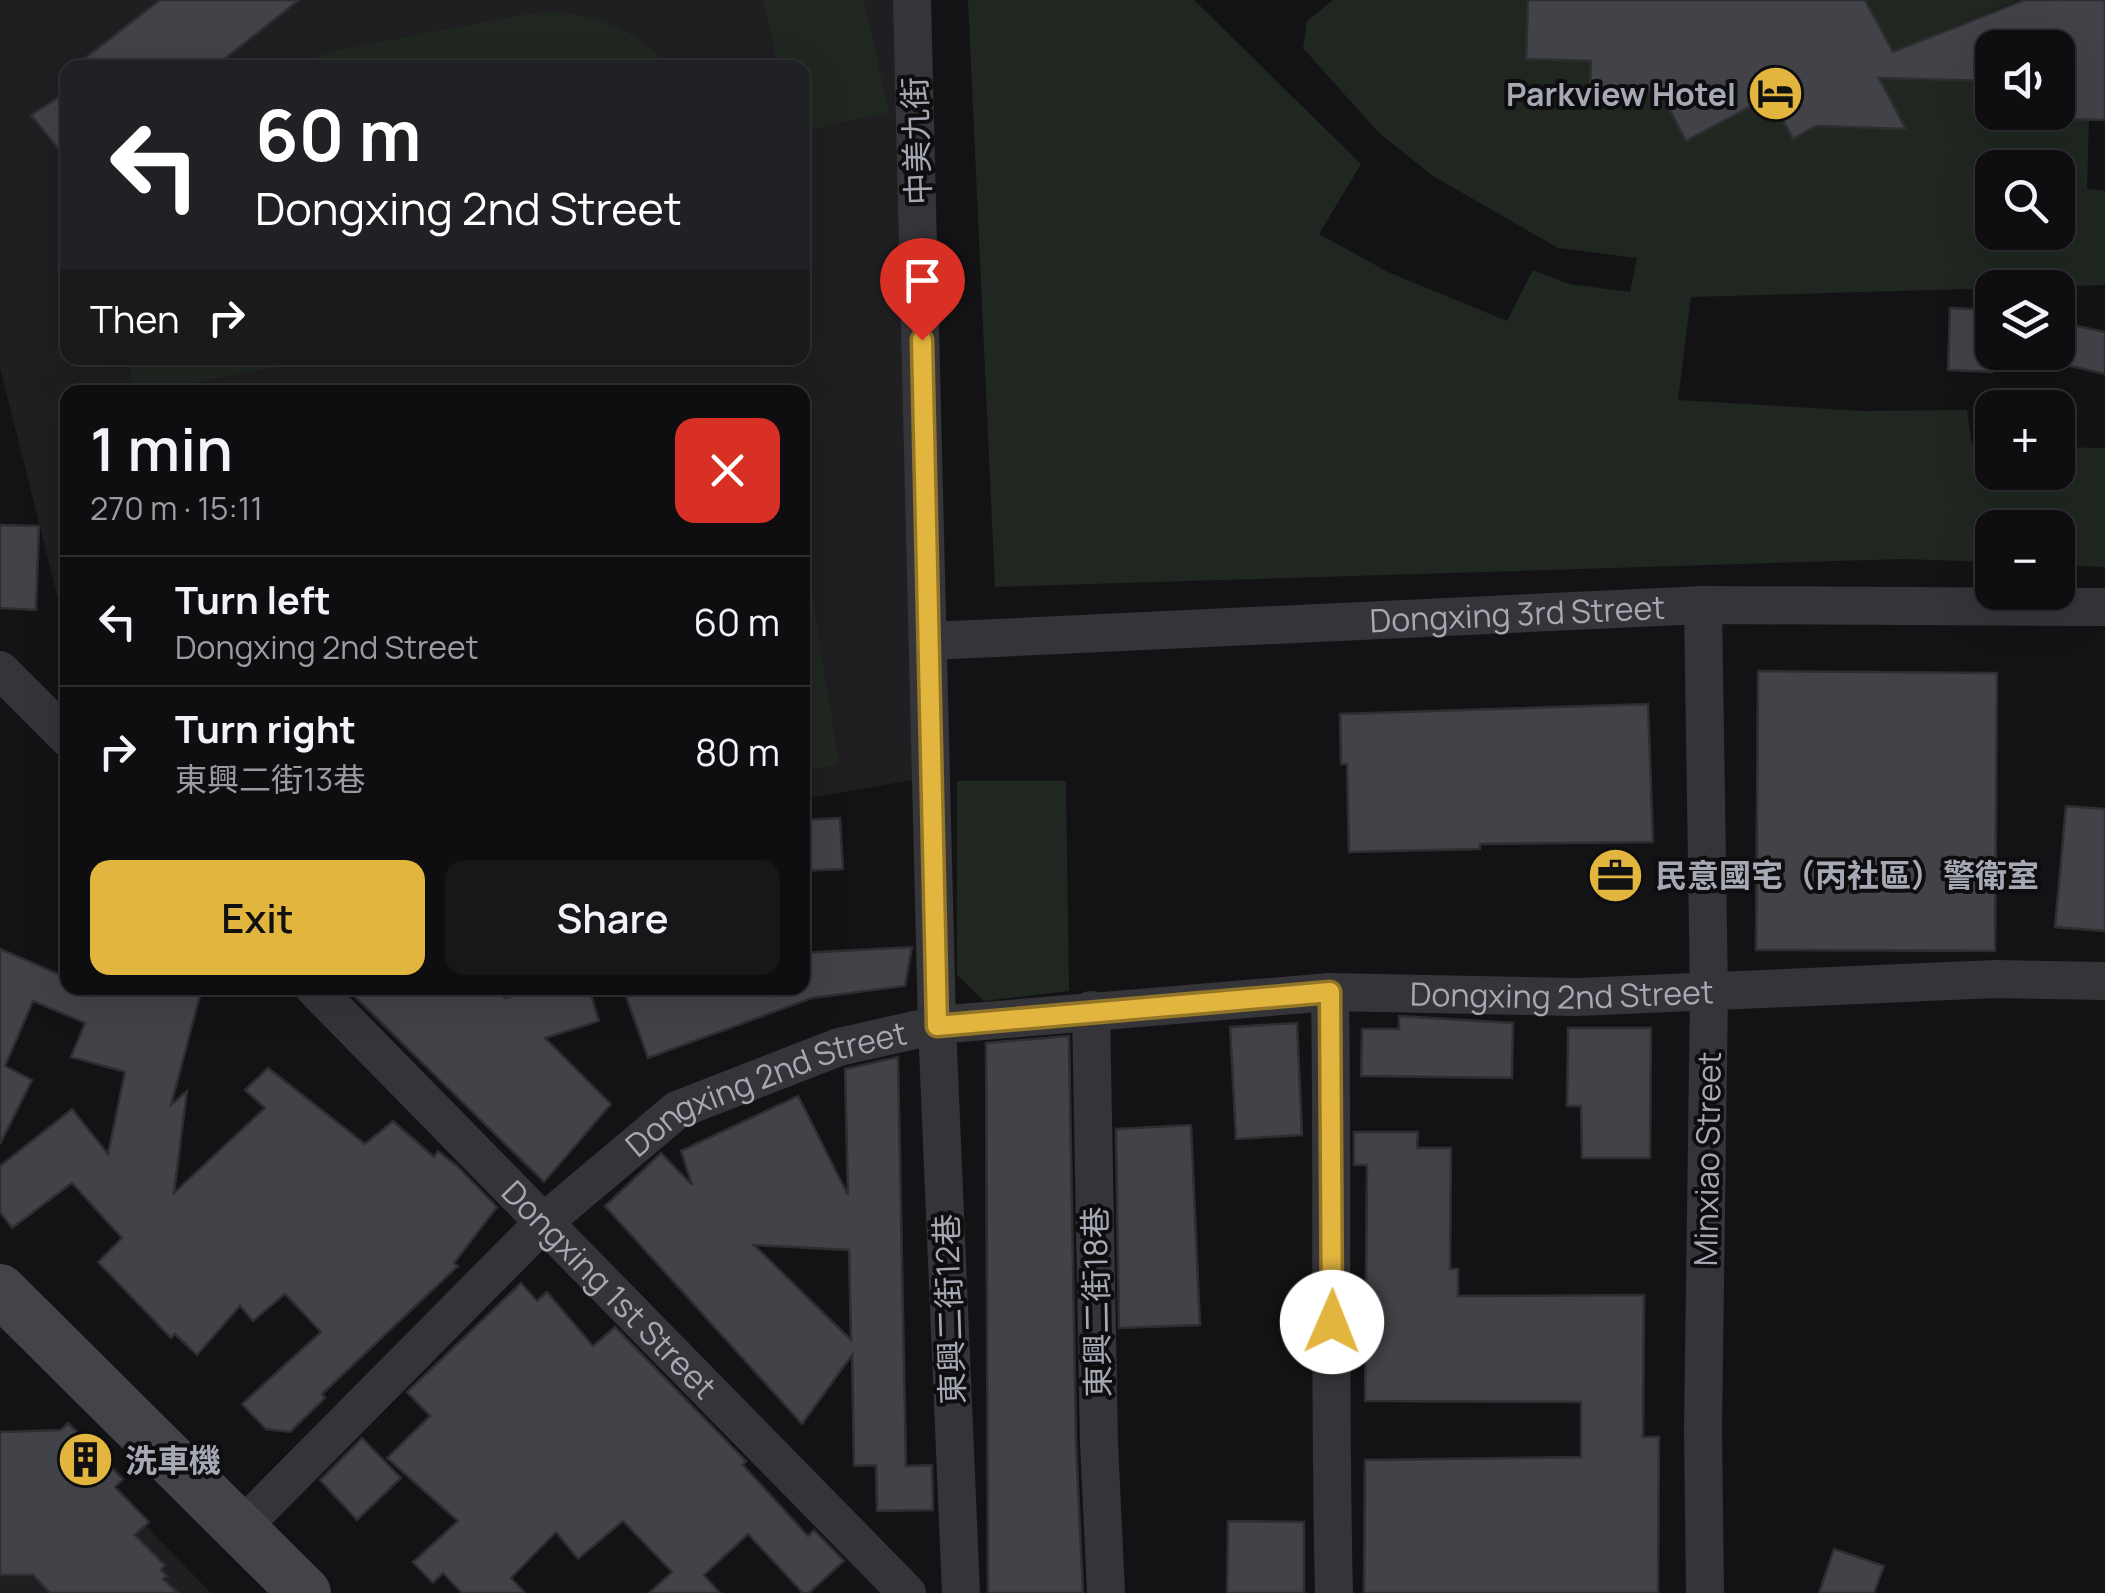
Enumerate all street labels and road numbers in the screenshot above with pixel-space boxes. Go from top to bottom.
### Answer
street label: 中美九街 [892,76,940,206]
street label: Dongxing 3rd Street [1369,585,1666,642]
street label: Dongxing 2nd Street [1410,969,1714,1019]
street label: Dongxing 2nd Street [616,1011,911,1166]
street label: Minxiao Street [1683,1051,1731,1267]
street label: Dongxing 1st Street [492,1171,727,1408]
street label: 東興二街18巷 [1072,1206,1120,1398]
street label: 東興二街12巷 [924,1213,974,1405]

